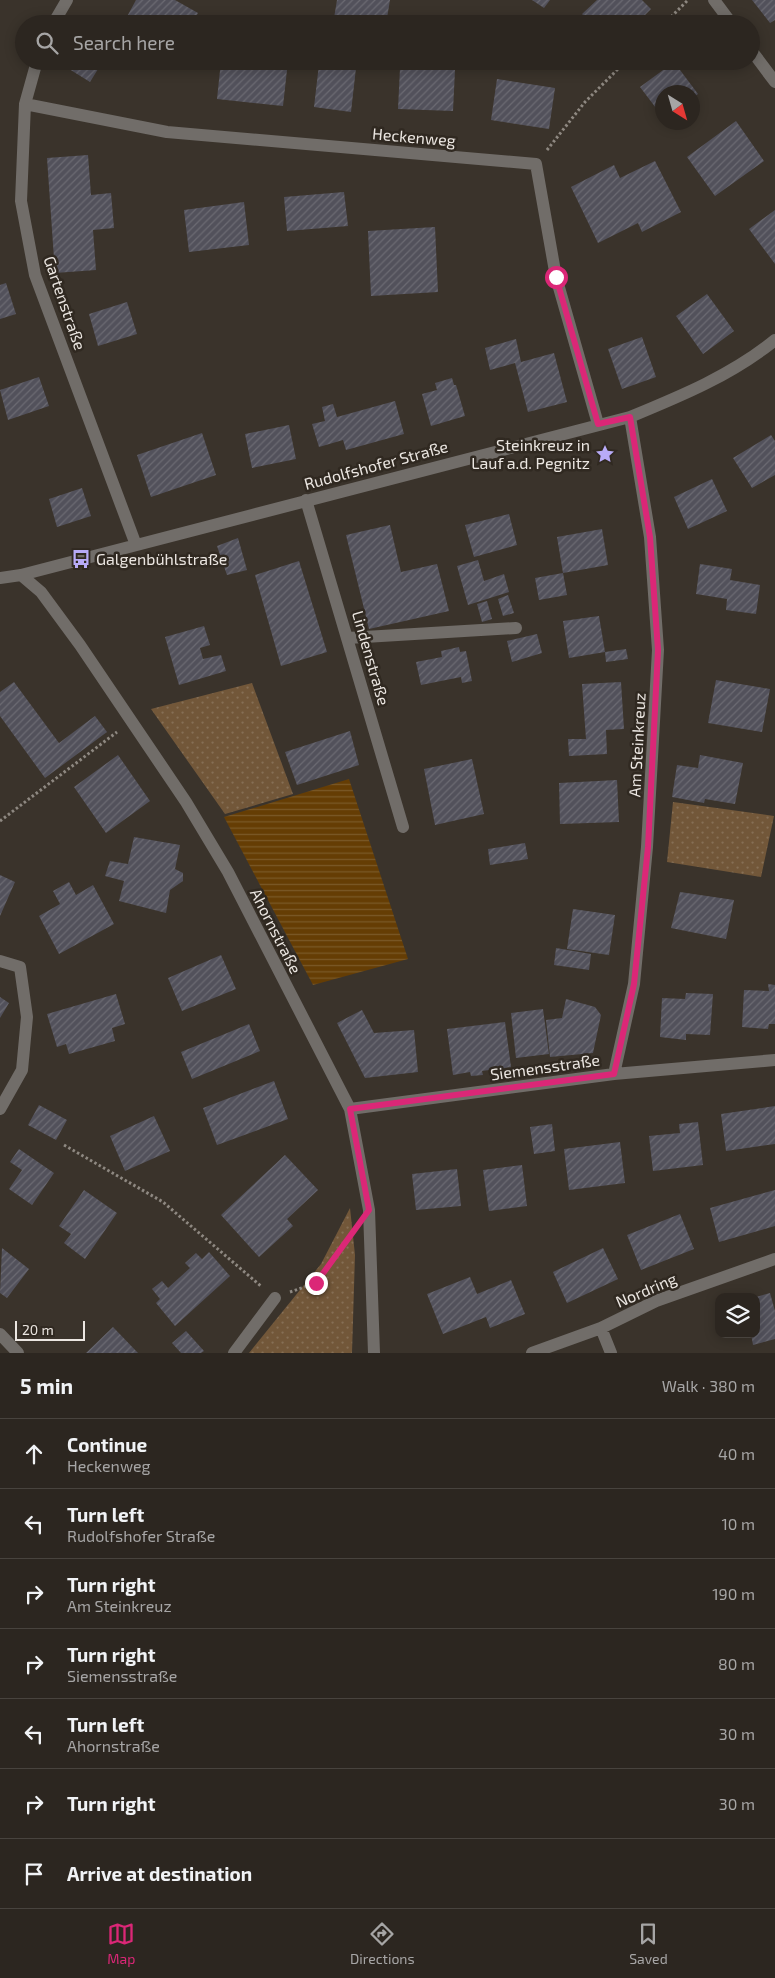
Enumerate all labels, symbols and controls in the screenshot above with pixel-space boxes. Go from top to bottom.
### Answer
search box [15,15,760,70]
icon: search [33,29,61,57]
text: Search here [73,31,175,54]
north arrow [655,85,700,130]
street label: Heckenweg [372,123,457,150]
street label: Gartenstraße [41,253,90,352]
route start [545,266,568,289]
place label: Steinkreuz in Lauf a.d. Pegnitz [471,435,590,472]
street label: Rudolfshofer Straße [302,436,450,493]
place icon: Steinkreuz in Lauf a.d. Pegnitz [594,443,616,465]
bus stop icon: Galgenbühlstraße [70,548,92,570]
place label: Galgenbühlstraße [96,549,227,568]
street label: Lindenstraße [349,608,394,707]
street label: Am Steinkreuz [624,692,649,798]
street label: Ahornstraße [247,885,306,976]
street label: Siemensstraße [489,1049,601,1084]
street label: Nordring [612,1268,679,1311]
route end [305,1272,328,1295]
map controls [715,1293,760,1338]
button: layers [715,1293,760,1338]
scale bar [15,1318,85,1341]
text: 20 m [22,1321,54,1338]
text: 5 min [20,1373,73,1398]
text: Walk · 380 m [662,1376,755,1395]
text: Continue [67,1433,147,1456]
icon: ahead [20,1440,48,1468]
text: 40 m [718,1444,755,1463]
text: Heckenweg [67,1456,151,1475]
text: Turn left [67,1503,144,1526]
icon: left [20,1510,48,1538]
text: 10 m [721,1514,755,1533]
text: Rudolfshofer Straße [67,1526,215,1545]
text: Turn right [67,1573,155,1596]
icon: right [20,1580,48,1608]
text: 190 m [712,1584,755,1603]
text: Am Steinkreuz [67,1596,172,1615]
text: Turn right [67,1643,155,1666]
icon: right [20,1650,48,1678]
text: 80 m [718,1654,755,1673]
text: Siemensstraße [67,1666,177,1685]
text: Turn left [67,1713,144,1736]
icon: left [20,1720,48,1748]
text: 30 m [719,1724,755,1743]
text: Ahornstraße [67,1736,160,1755]
icon: right [20,1790,48,1818]
text: Turn right [67,1792,155,1815]
text: 30 m [719,1794,755,1813]
icon: arrive [20,1860,48,1888]
text: Arrive at destination [67,1862,252,1885]
tab: Map [107,1920,135,1967]
tab: Directions [350,1920,415,1967]
tab: Saved [629,1920,668,1967]

